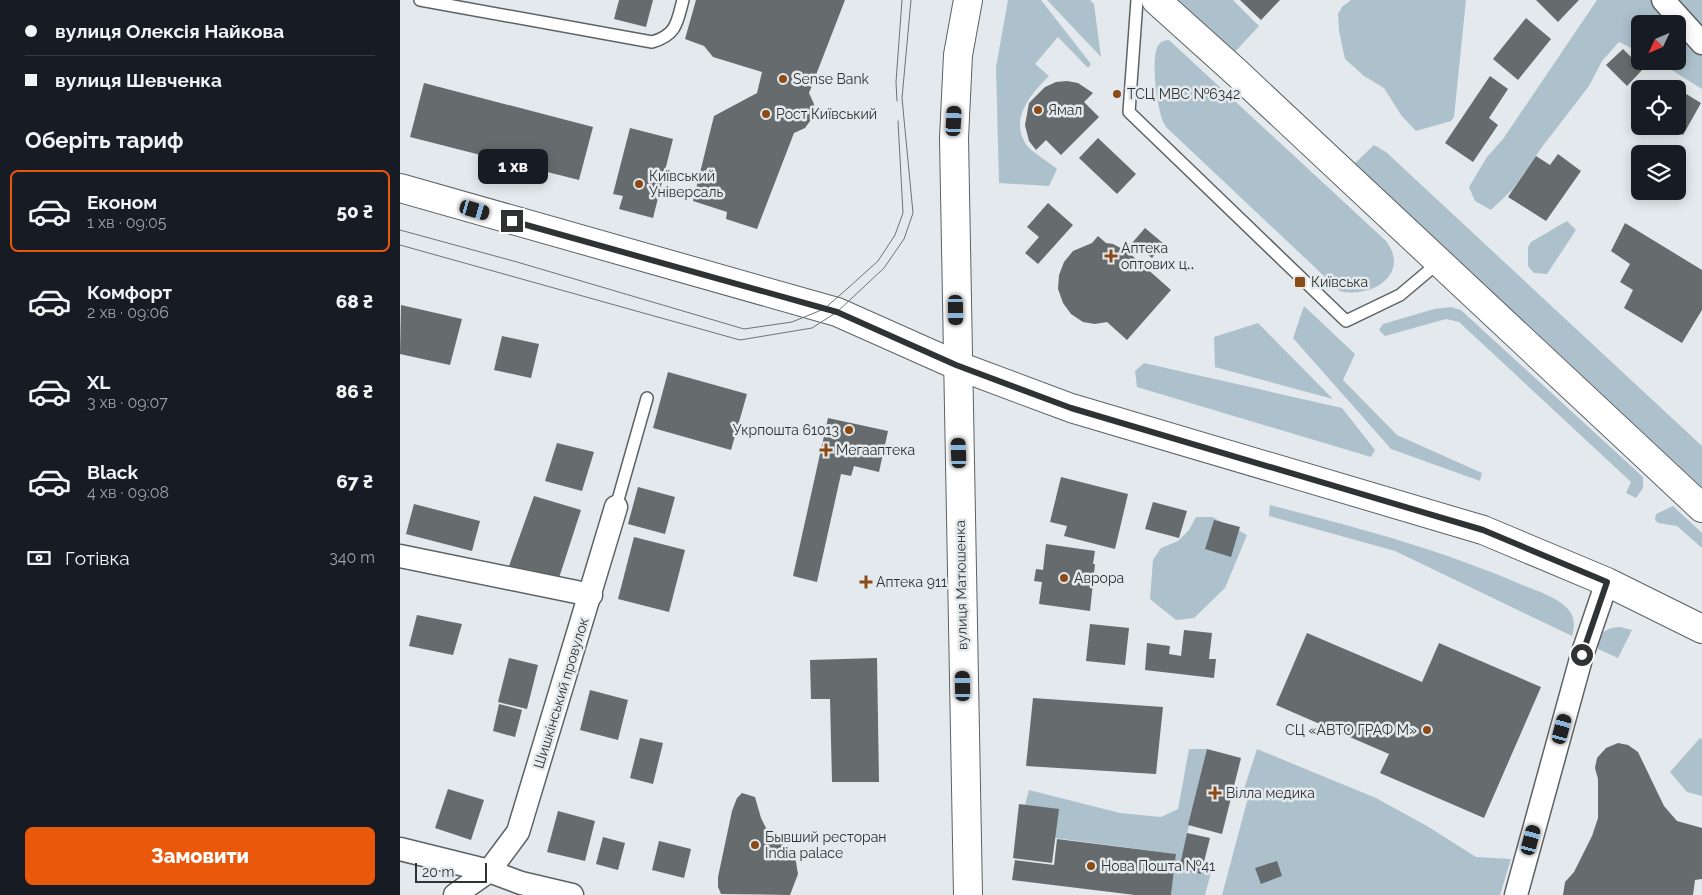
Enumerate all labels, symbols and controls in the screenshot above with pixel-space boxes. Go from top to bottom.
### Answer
north arrow [1631,15,1686,70]
map controls [1631,15,1686,200]
text: вулиця Олексія Найкова [55,20,284,42]
text: вулиця Шевченка [55,69,222,91]
place label: Sense Bank [793,71,870,87]
marker: Sense Bank [777,73,789,85]
button: locate [1631,80,1686,135]
place label: ТСЦ МВС №6342 [1127,86,1240,102]
marker: ТСЦ МВС №6342 [1111,88,1123,100]
place label: Ямал [1048,102,1082,118]
marker: Ямал [1032,104,1044,116]
place label: Рост Київський [776,106,877,122]
car [945,106,962,136]
marker: Рост Київський [760,108,772,120]
text: Оберіть тариф [25,127,183,153]
button: layers [1631,145,1686,200]
callout: 1 хв [477,148,547,184]
text: 1 хв [498,157,528,176]
place label: Київський Універсаль [649,168,723,200]
marker: Київський Універсаль [633,178,645,190]
icon: car [27,189,72,234]
text: Економ [87,191,157,213]
car [458,199,491,221]
text: 50 ₴ [336,200,373,222]
route end [501,210,523,232]
text: 1 хв · 09:05 [87,213,166,232]
place label: Аптека оптових ц‥ [1121,240,1194,272]
marker: Аптека оптових ц‥ [1105,250,1117,262]
place label: Київська [1311,274,1368,290]
marker: Київська [1293,275,1307,289]
icon: car [27,279,72,324]
text: Комфорт [87,281,172,303]
text: 68 ₴ [336,290,373,312]
car [948,295,963,325]
text: 2 хв · 09:06 [87,303,169,322]
icon: car [27,369,72,414]
text: XL [87,371,110,393]
text: 86 ₴ [336,380,373,402]
text: 3 хв · 09:07 [87,393,168,412]
place label: Укрпошта 61013 [733,422,839,438]
marker: Укрпошта 61013 [843,424,855,436]
car [950,438,967,468]
place label: Мегааптека [836,442,915,458]
marker: Мегааптека [820,444,832,456]
icon: car [27,459,72,504]
text: Black [87,461,138,483]
text: 67 ₴ [336,470,373,492]
text: 4 хв · 09:08 [87,483,169,502]
street label: вулиця Матюшенка [952,520,970,650]
icon: cash [25,544,53,572]
text: Готівка [65,547,130,569]
text: 340 m [329,548,375,567]
place label: Аврора [1074,570,1124,586]
marker: Аврора [1058,572,1070,584]
place label: Аптека 911 [876,574,947,590]
marker: Аптека 911 [860,576,872,588]
street label: Шишкінський провулок [530,616,592,770]
route start [1571,644,1593,666]
car [955,671,970,701]
car [1550,713,1573,745]
place label: СЦ «АВТО ГРАФ М» [1285,722,1417,738]
marker: СЦ «АВТО ГРАФ М» [1421,724,1433,736]
place label: Вілла медика [1226,785,1315,801]
marker: Вілла медика [1208,786,1222,800]
car [1519,824,1542,856]
button: Замовити [25,827,375,885]
place label: Бывший ресторан India palace [765,829,886,861]
marker: Бывший ресторан India palace [749,839,761,851]
place label: Нова Пошта №41 [1101,858,1215,874]
scale bar [415,860,488,883]
marker: Нова Пошта №41 [1085,860,1097,872]
text: 20 m [422,864,454,880]

